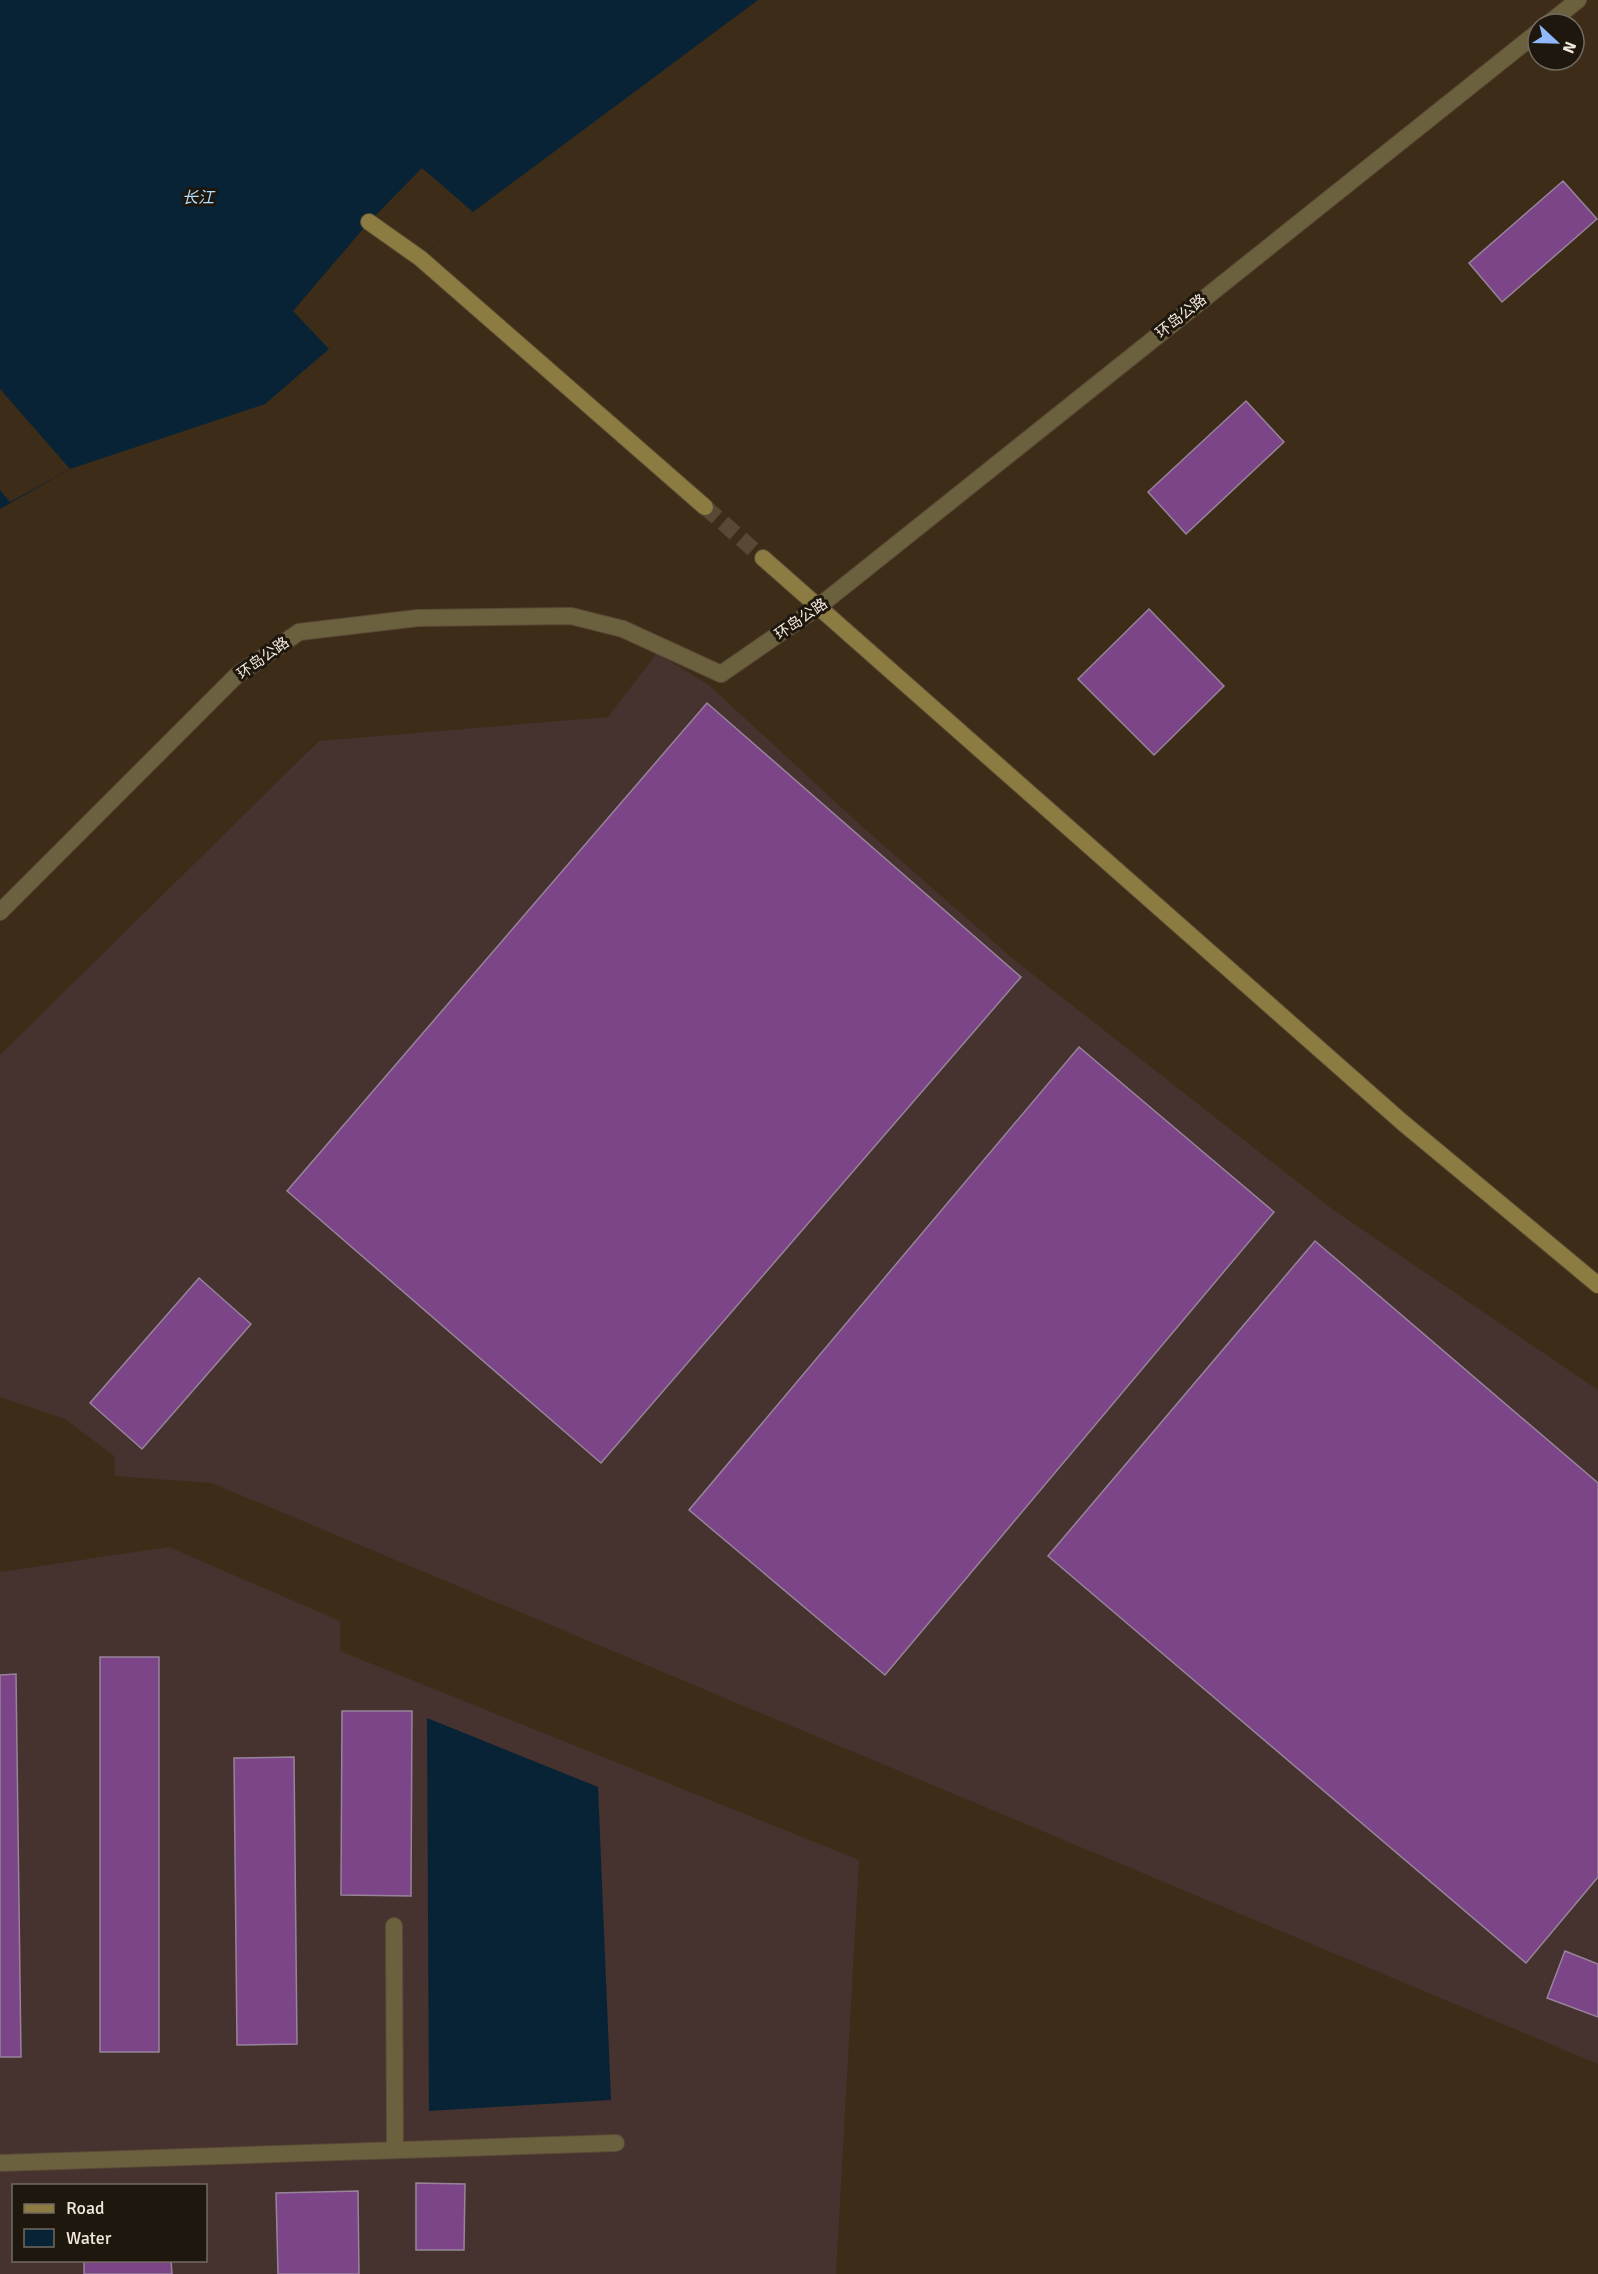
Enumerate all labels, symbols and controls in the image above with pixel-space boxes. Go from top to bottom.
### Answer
north arrow [1526,12,1586,72]
text: N [1558,38,1580,56]
water label: 长江 [182,188,216,208]
street label: 环岛公路 [1152,290,1210,342]
street label: 环岛公路 [771,594,831,644]
street label: 环岛公路 [233,633,293,683]
legend [12,2184,207,2262]
text: Road [66,2197,105,2219]
text: Water [66,2227,112,2249]

